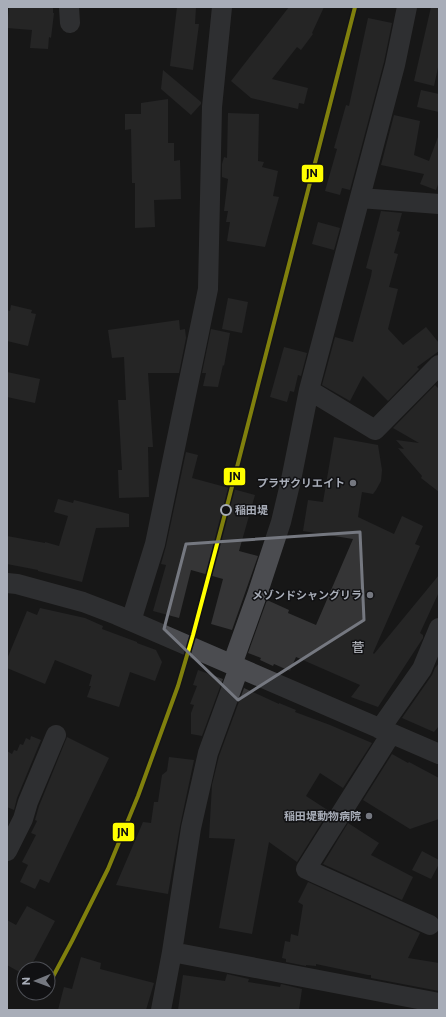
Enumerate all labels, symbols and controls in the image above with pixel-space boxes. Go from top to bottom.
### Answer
line badge: JN [301,164,324,183]
text: JN [306,166,318,180]
line badge: JN [223,467,246,486]
text: JN [229,469,241,483]
place label: プラザクリエイト [257,476,345,489]
marker: プラザクリエイト [348,478,358,488]
place label: 稲田堤 [235,503,268,516]
marker: 稲田堤 [220,504,232,516]
place label: メゾンドシャングリラ [252,588,362,601]
marker: メゾンドシャングリラ [365,590,375,600]
district label: 菅 [351,639,365,655]
place label: 稲田堤動物病院 [284,809,361,822]
marker: 稲田堤動物病院 [364,811,374,821]
line badge: JN [112,822,135,842]
text: JN [117,825,129,839]
north arrow [16,961,56,1001]
text: N [19,977,32,985]

